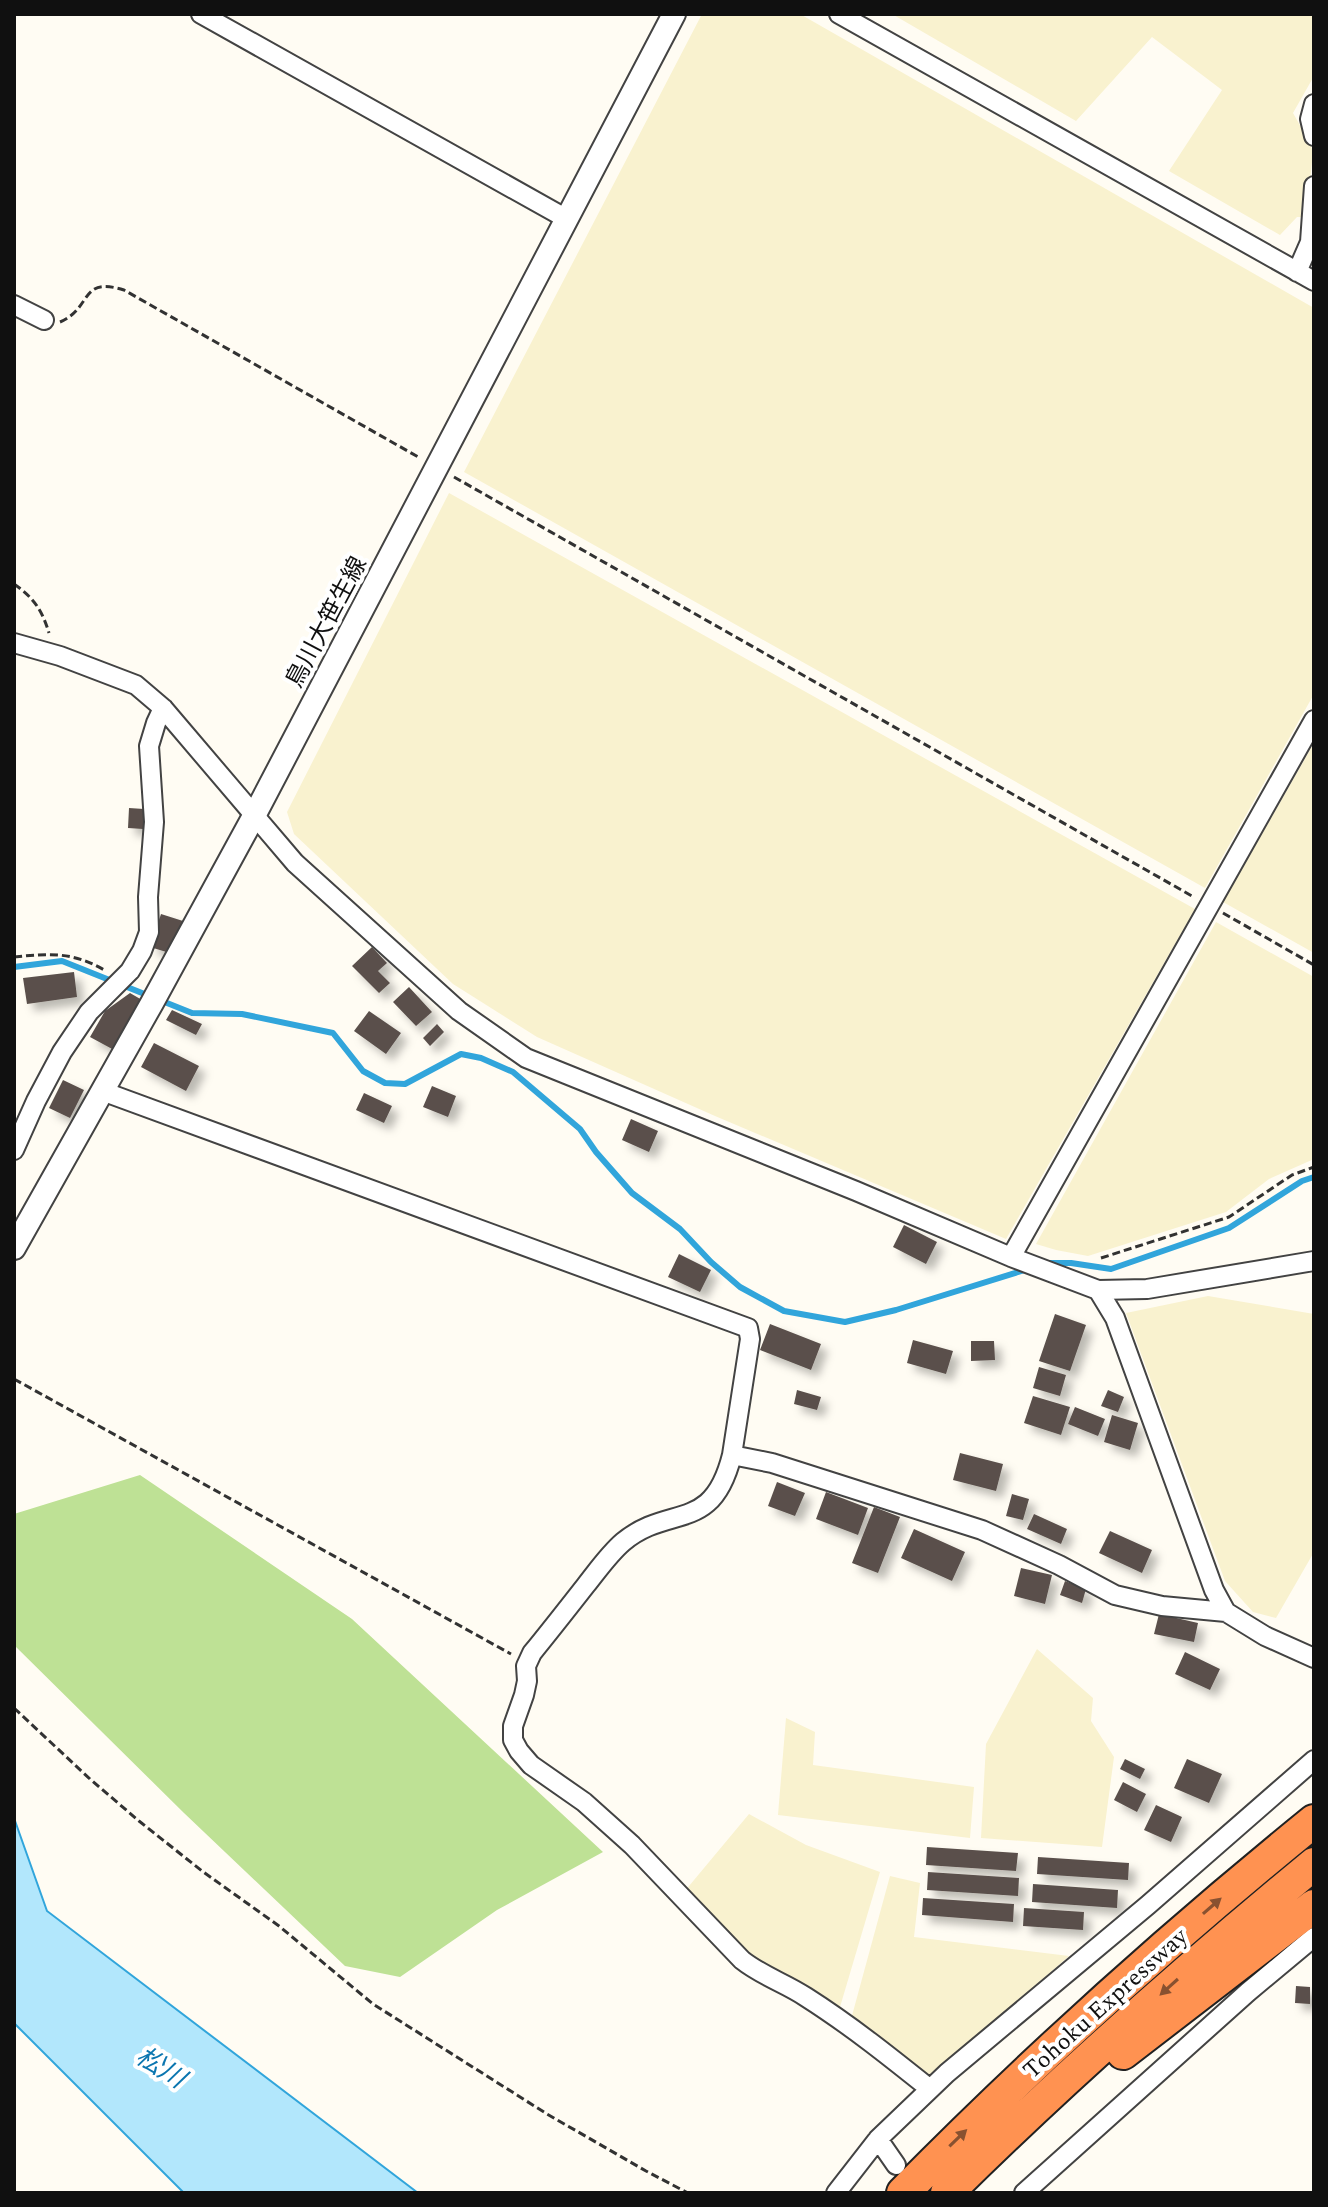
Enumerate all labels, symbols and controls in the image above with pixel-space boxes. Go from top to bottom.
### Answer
street label: 鳥川大笹生線 [277,550,377,694]
one-way arrow [1203,1898,1222,1916]
street label: Tohoku Expressway [1015,1919,1197,2088]
one-way arrow [1160,1977,1179,1995]
water label: 松川 [128,2037,196,2100]
one-way arrow [948,2129,967,2148]

